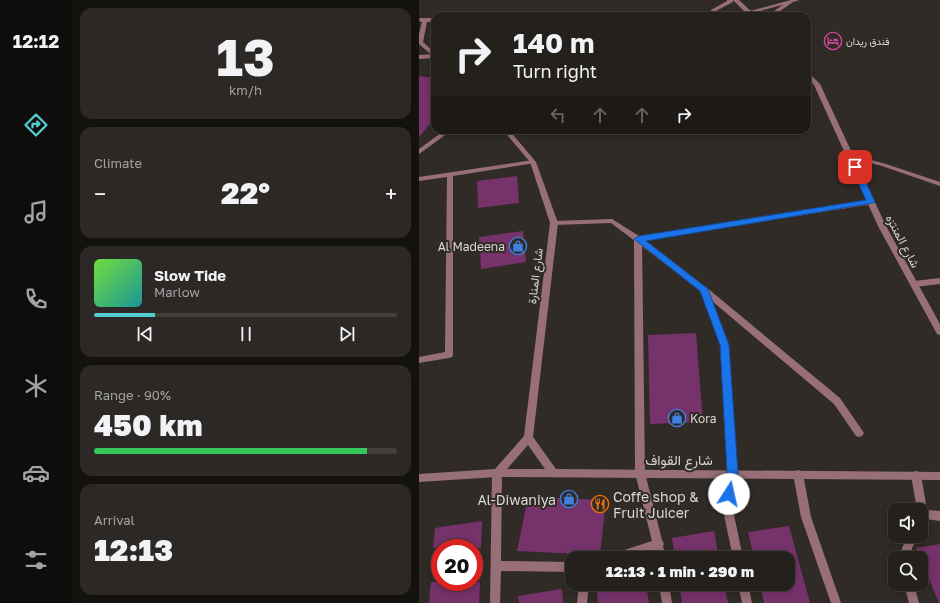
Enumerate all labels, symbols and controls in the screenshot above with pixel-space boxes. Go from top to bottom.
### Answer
text: 13 [216,25,275,87]
text: 140 m [513,26,595,59]
icon: right [447,28,499,80]
text: 12:12 [13,30,59,52]
hotel icon: فندق ريدان [823,31,843,51]
place label: فندق ريدان [846,35,890,48]
text: Turn right [513,60,597,82]
text: km/h [229,82,262,98]
icon: left [547,104,569,126]
icon: ahead [589,104,611,126]
icon: ahead [631,104,653,126]
icon: right [673,104,695,126]
icon: directions [22,111,50,139]
pin [838,150,872,184]
text: Climate [94,155,142,171]
icon: arrive [844,156,866,178]
text: 22° [221,175,270,211]
text: − [94,180,106,207]
text: + [385,180,397,207]
icon: music [22,198,50,226]
street label: شارع المنتزه [881,212,923,271]
shop icon: Al Madeena [508,236,528,256]
place label: Al Madeena [438,239,505,254]
street label: شارع المنارة [524,247,548,305]
text: Slow Tide [154,266,226,284]
text: Marlow [154,284,200,300]
icon: phone [22,285,50,313]
icon: previous [134,323,156,345]
icon: pause [235,323,257,345]
icon: next [336,323,358,345]
icon: climate [22,372,50,400]
text: Range · 90% [94,387,171,403]
text: 450 km [94,407,203,443]
shop icon: Kora [667,408,687,428]
place label: Kora [690,411,717,426]
street label: شارع القواف [645,451,713,471]
icon: car [22,459,50,487]
position arrow [708,473,750,515]
place label: Coffe shop & Fruit Juicer [613,488,699,521]
shop icon: Al-Diwaniya [559,489,579,509]
place label: Al-Diwaniya [477,491,556,508]
restaurant icon: Coffe shop & Fruit Juicer [590,494,610,514]
map controls [888,503,928,591]
button: sound [888,503,928,543]
text: Arrival [94,512,135,528]
text: 12:13 [94,532,173,568]
speed limit sign: 20 [431,539,483,591]
icon: filters [22,546,50,574]
button: search [888,551,928,591]
text: 12:13 · 1 min · 290 m [606,562,754,580]

